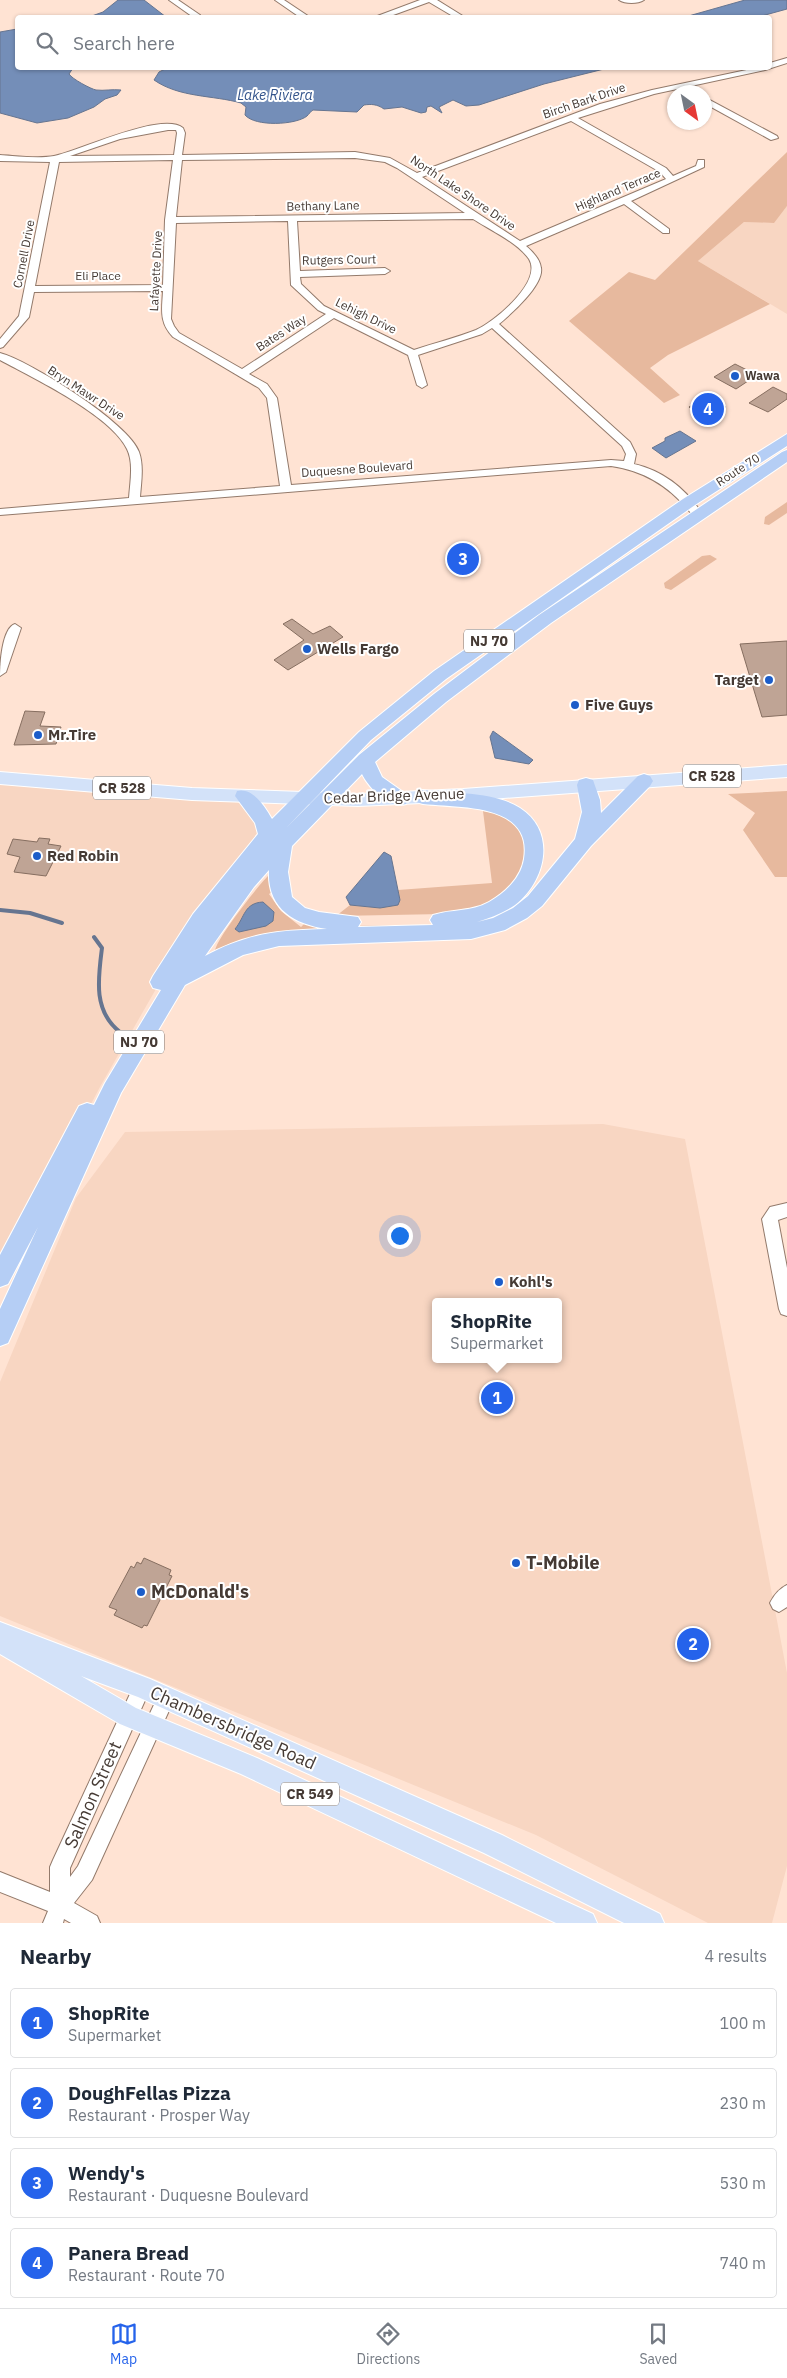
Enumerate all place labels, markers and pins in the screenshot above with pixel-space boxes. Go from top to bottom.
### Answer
place label: Wawa [745,368,780,383]
marker: Wawa [729,370,741,382]
pin: 4 [692,390,724,428]
pin: 3 [447,540,479,578]
place label: Wells Fargo [317,639,399,658]
marker: Wells Fargo [301,643,313,655]
place label: Target [715,670,759,689]
marker: Target [763,674,775,686]
place label: Five Guys [585,695,654,714]
marker: Five Guys [569,699,581,711]
place label: Mr.Tire [48,725,96,744]
marker: Mr.Tire [32,729,44,741]
place label: Red Robin [47,846,119,865]
marker: Red Robin [31,850,43,862]
place label: Kohl's [509,1272,553,1291]
marker: Kohl's [493,1276,505,1288]
pin: 1 [481,1379,513,1417]
place label: T-Mobile [526,1551,600,1574]
marker: T-Mobile [510,1557,522,1569]
place label: McDonald's [151,1580,249,1603]
marker: McDonald's [135,1586,147,1598]
pin: 2 [677,1625,709,1663]

